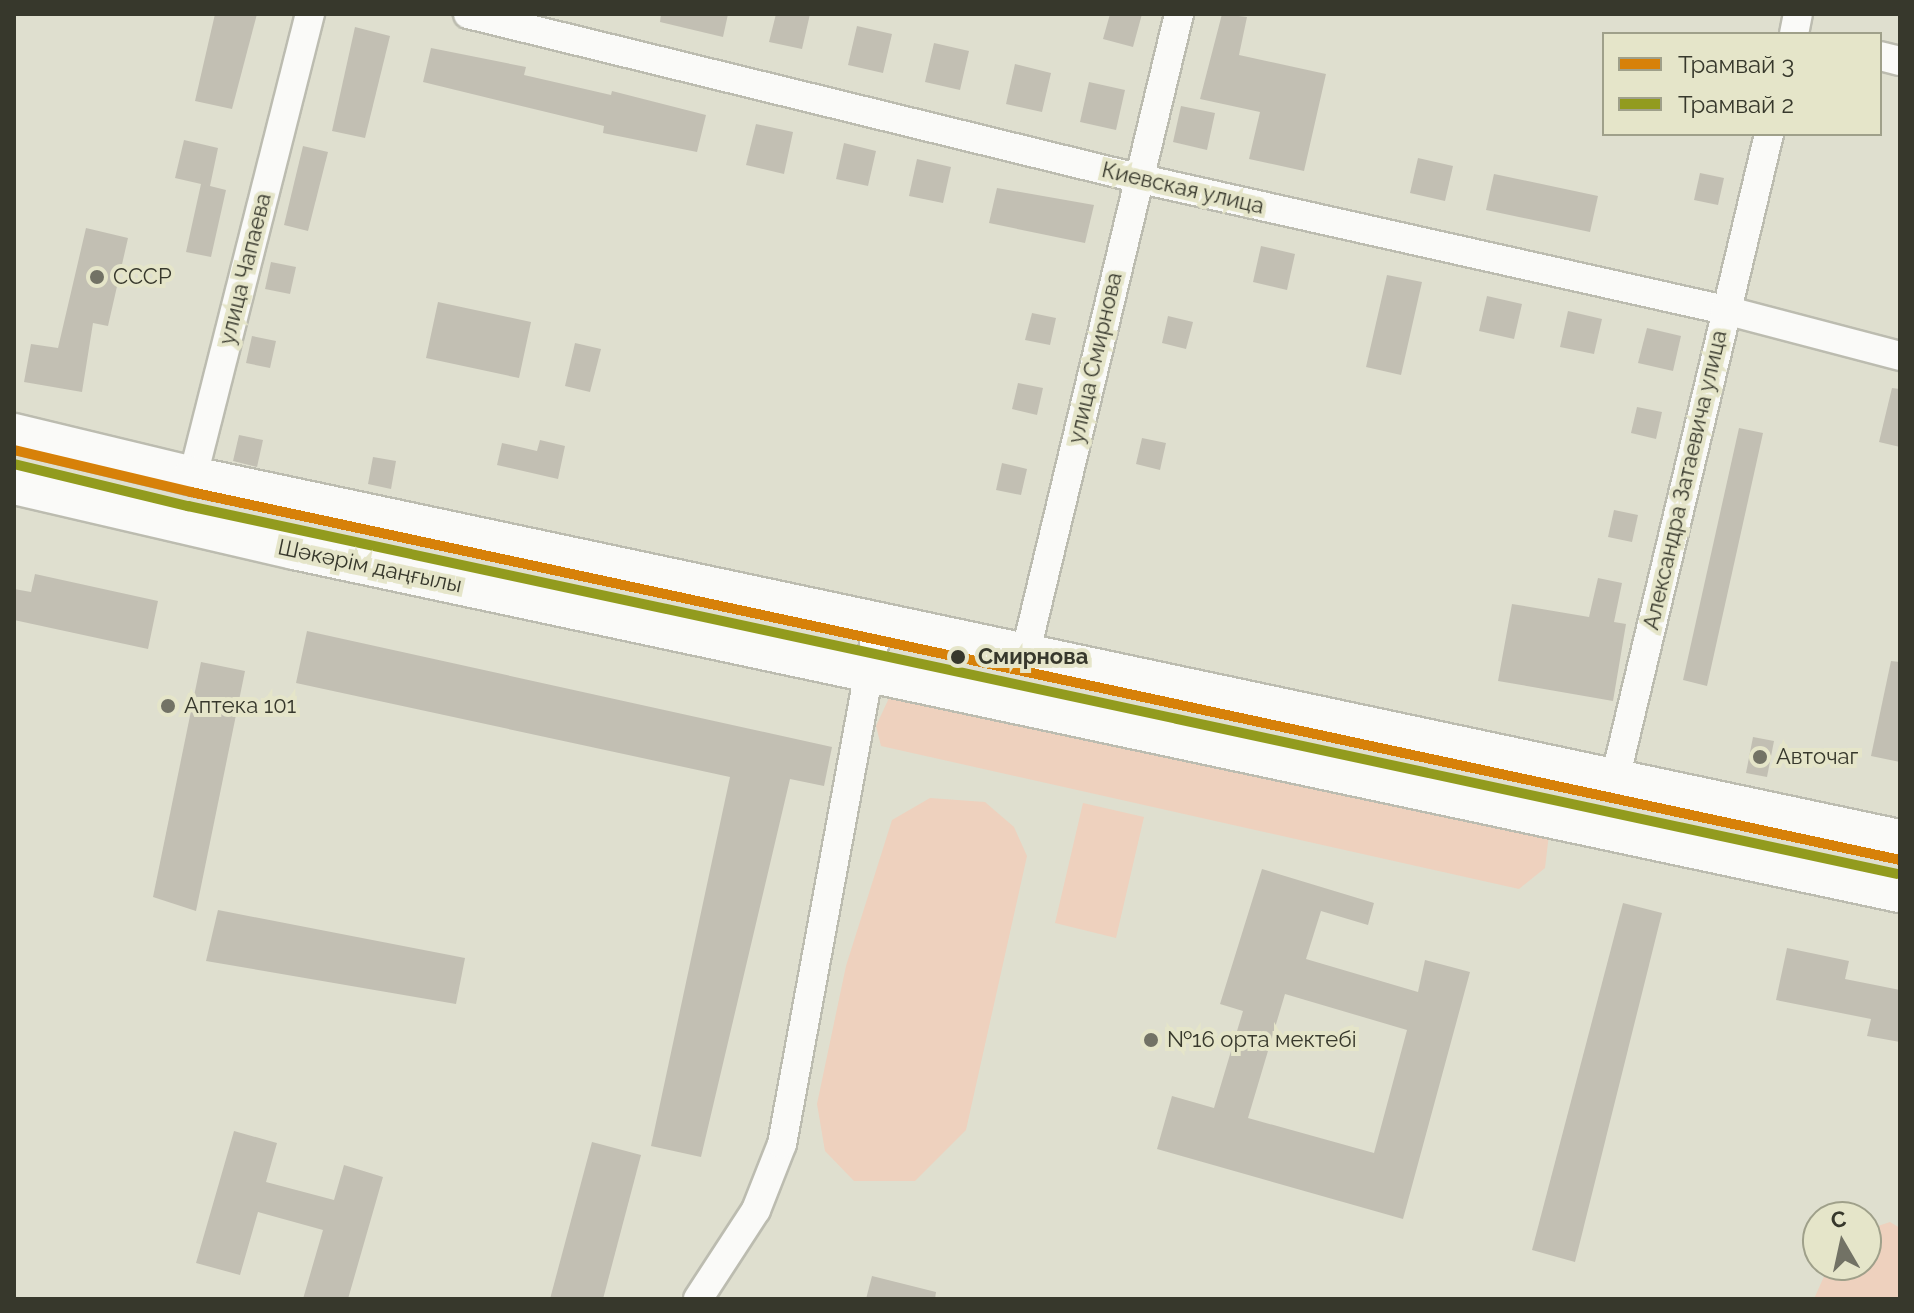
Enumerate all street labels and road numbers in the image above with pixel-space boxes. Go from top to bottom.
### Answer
street label: Киевская улица [1099,156,1267,220]
street label: улица Чапаева [213,191,277,347]
street label: улица Смирнова [1062,270,1128,446]
street label: Александра Затаевича улица [1638,327,1732,633]
street label: Шәкәрім даңғылы [276,534,464,598]

